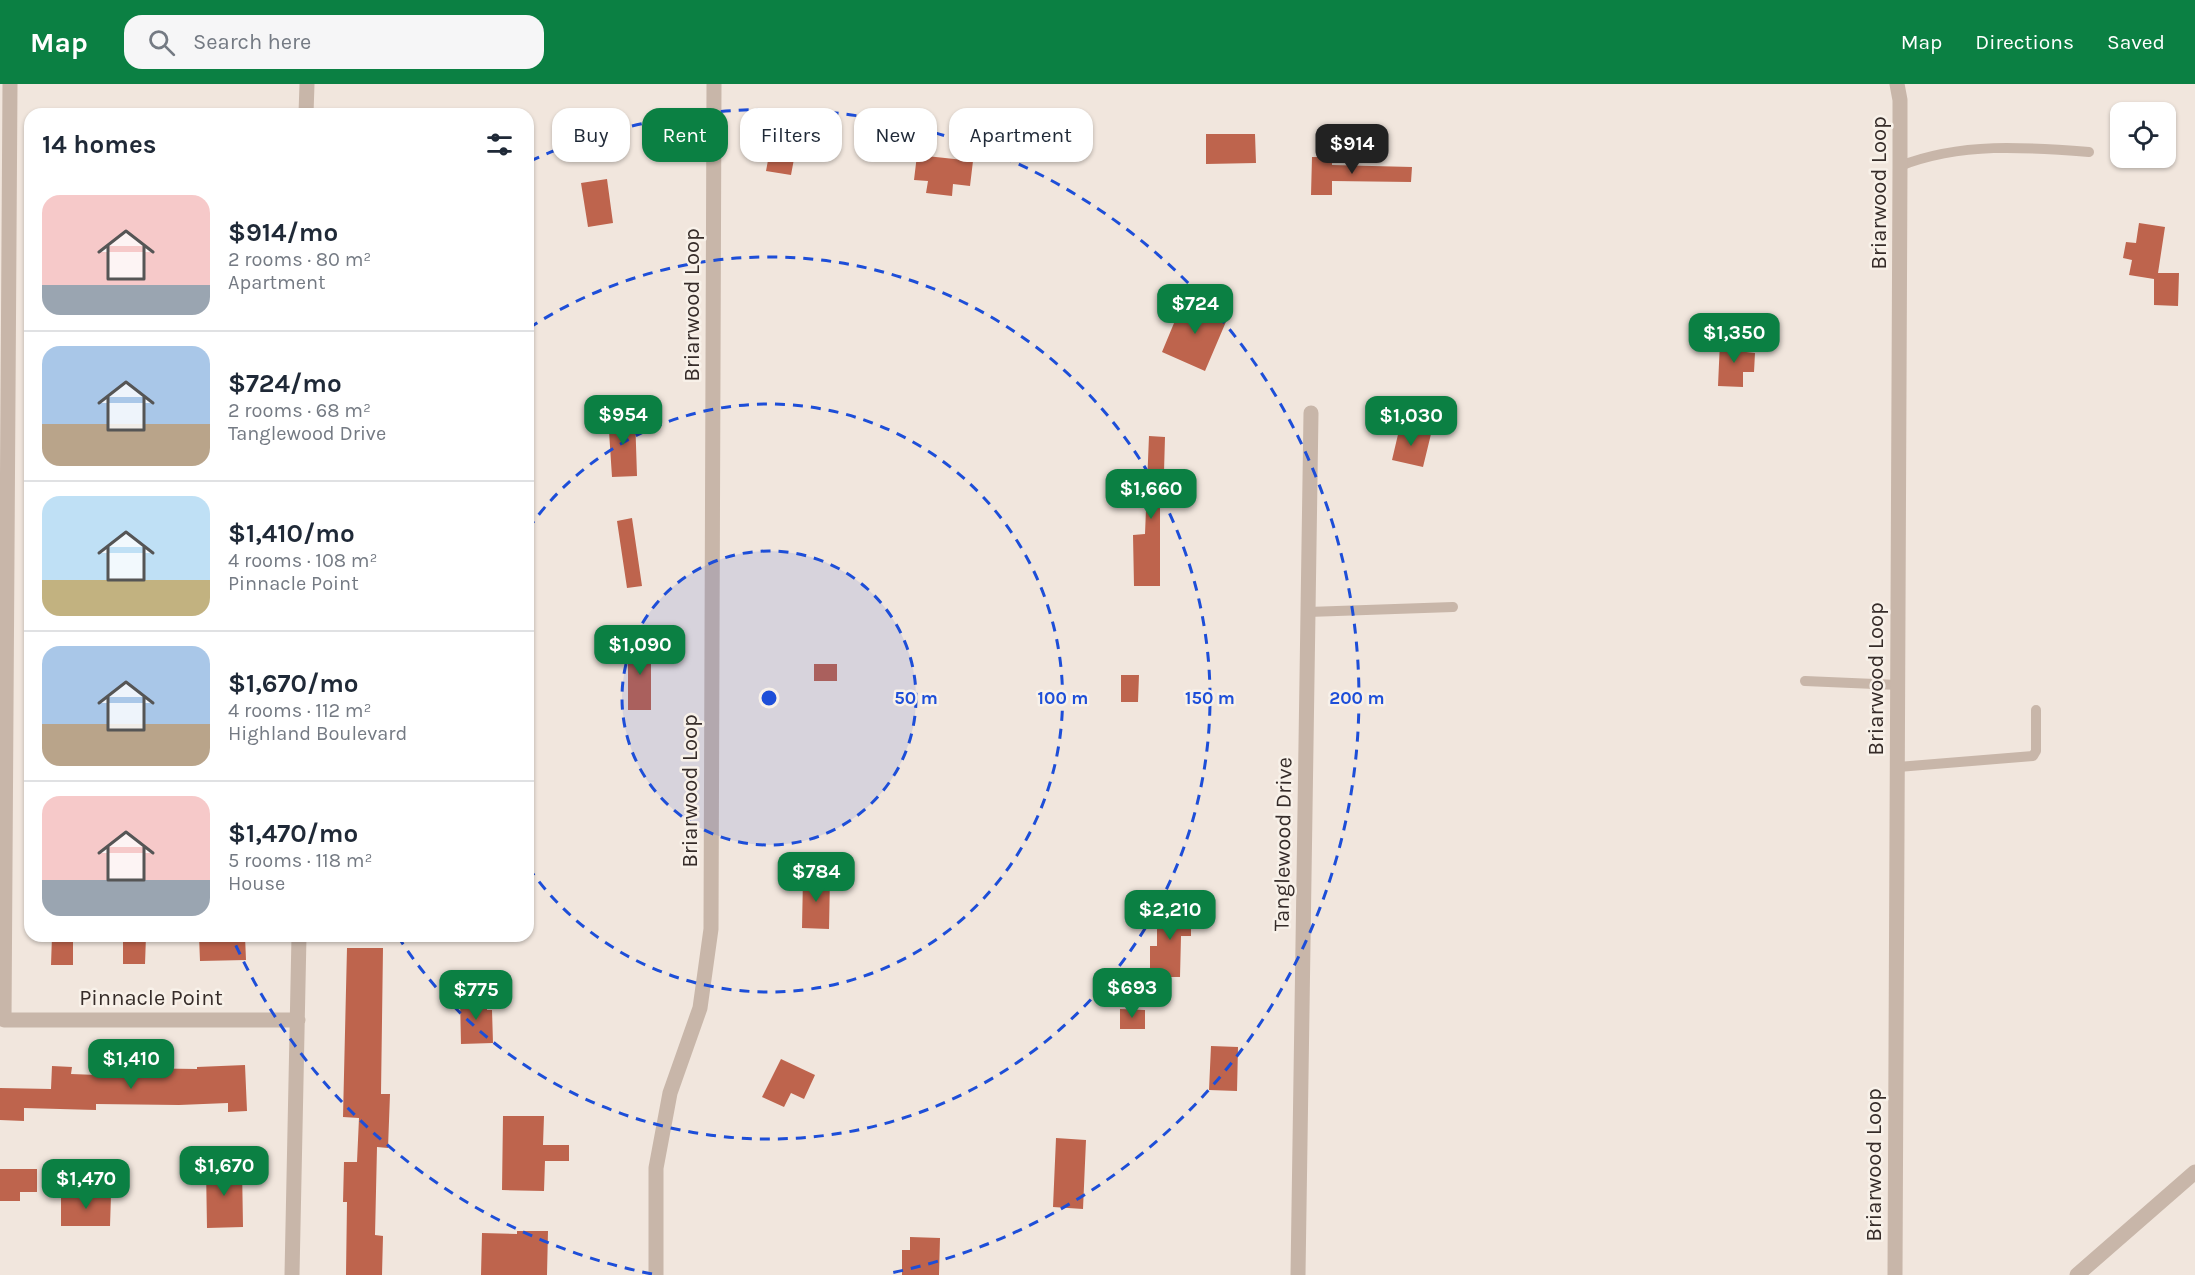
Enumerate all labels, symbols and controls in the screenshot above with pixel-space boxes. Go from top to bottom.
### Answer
search box [124,15,544,69]
text: Map [30,26,88,59]
icon: search [145,26,178,59]
text: Search here [193,29,311,55]
text: Map [1901,30,1942,54]
text: Directions [1975,30,2074,54]
text: Saved [2107,30,2165,54]
map controls [2110,102,2176,168]
button: locate [2110,102,2176,168]
chip: Buy [552,108,630,162]
chip: Rent [642,108,728,162]
chip: Filters [740,108,842,162]
chip: New [854,108,937,162]
chip: Apartment [949,108,1093,162]
street label: Briarwood Loop [1866,116,1892,270]
pin: $914 [1316,124,1388,175]
icon: filters [483,128,516,161]
text: 14 homes [42,129,156,160]
text: $914 [1329,132,1375,155]
text: $914/mo [228,217,338,248]
icon: home [90,219,162,291]
street label: Briarwood Loop [679,228,705,382]
text: 2 rooms · 80 m² [228,248,371,271]
text: Apartment [228,271,326,294]
pin: $724 [1159,284,1231,335]
text: $724 [1171,292,1219,315]
pin: $1,350 [1685,313,1783,364]
text: $1,350 [1703,321,1765,344]
text: $724/mo [228,368,342,399]
icon: home [90,370,162,442]
pin: $954 [587,395,659,446]
pin: $1,030 [1362,396,1460,447]
text: 2 rooms · 68 m² [228,399,371,422]
text: $954 [598,403,648,426]
text: $1,030 [1379,404,1443,427]
text: Tanglewood Drive [228,422,386,445]
pin: $1,660 [1102,469,1200,520]
text: $1,660 [1120,477,1182,500]
text: $1,410/mo [228,518,355,549]
icon: home [90,520,162,592]
text: 4 rooms · 108 m² [228,549,378,572]
text: Pinnacle Point [228,572,359,595]
street label: Briarwood Loop [1863,602,1889,756]
pin: $1,090 [591,625,689,676]
text: $1,090 [608,633,672,656]
text: $1,670/mo [228,668,359,699]
icon: home [90,670,162,742]
text: 50 m [894,687,938,709]
text: 100 m [1038,687,1088,709]
text: 150 m [1185,687,1235,709]
text: 200 m [1329,687,1385,709]
centre of rings [759,688,779,708]
text: 4 rooms · 112 m² [228,699,372,722]
street label: Briarwood Loop [677,714,703,868]
text: Highland Boulevard [228,722,407,745]
street label: Tanglewood Drive [1268,757,1298,931]
text: $1,470/mo [228,818,358,849]
icon: home [90,820,162,892]
text: 5 rooms · 118 m² [228,849,372,872]
pin: $784 [780,852,852,903]
text: $784 [792,860,840,883]
text: House [228,872,285,895]
pin: $2,210 [1121,890,1219,941]
text: $2,210 [1139,898,1201,921]
pin: $693 [1096,968,1168,1019]
pin: $775 [440,970,512,1021]
text: $693 [1107,976,1157,999]
text: $775 [453,978,499,1001]
street label: Pinnacle Point [79,985,223,1011]
pin: $1,410 [82,1039,180,1090]
text: $1,410 [102,1047,160,1070]
street label: Briarwood Loop [1861,1088,1887,1242]
pin: $1,670 [175,1146,273,1197]
text: $1,670 [194,1154,254,1177]
pin: $1,470 [37,1159,135,1210]
text: $1,470 [56,1167,116,1190]

